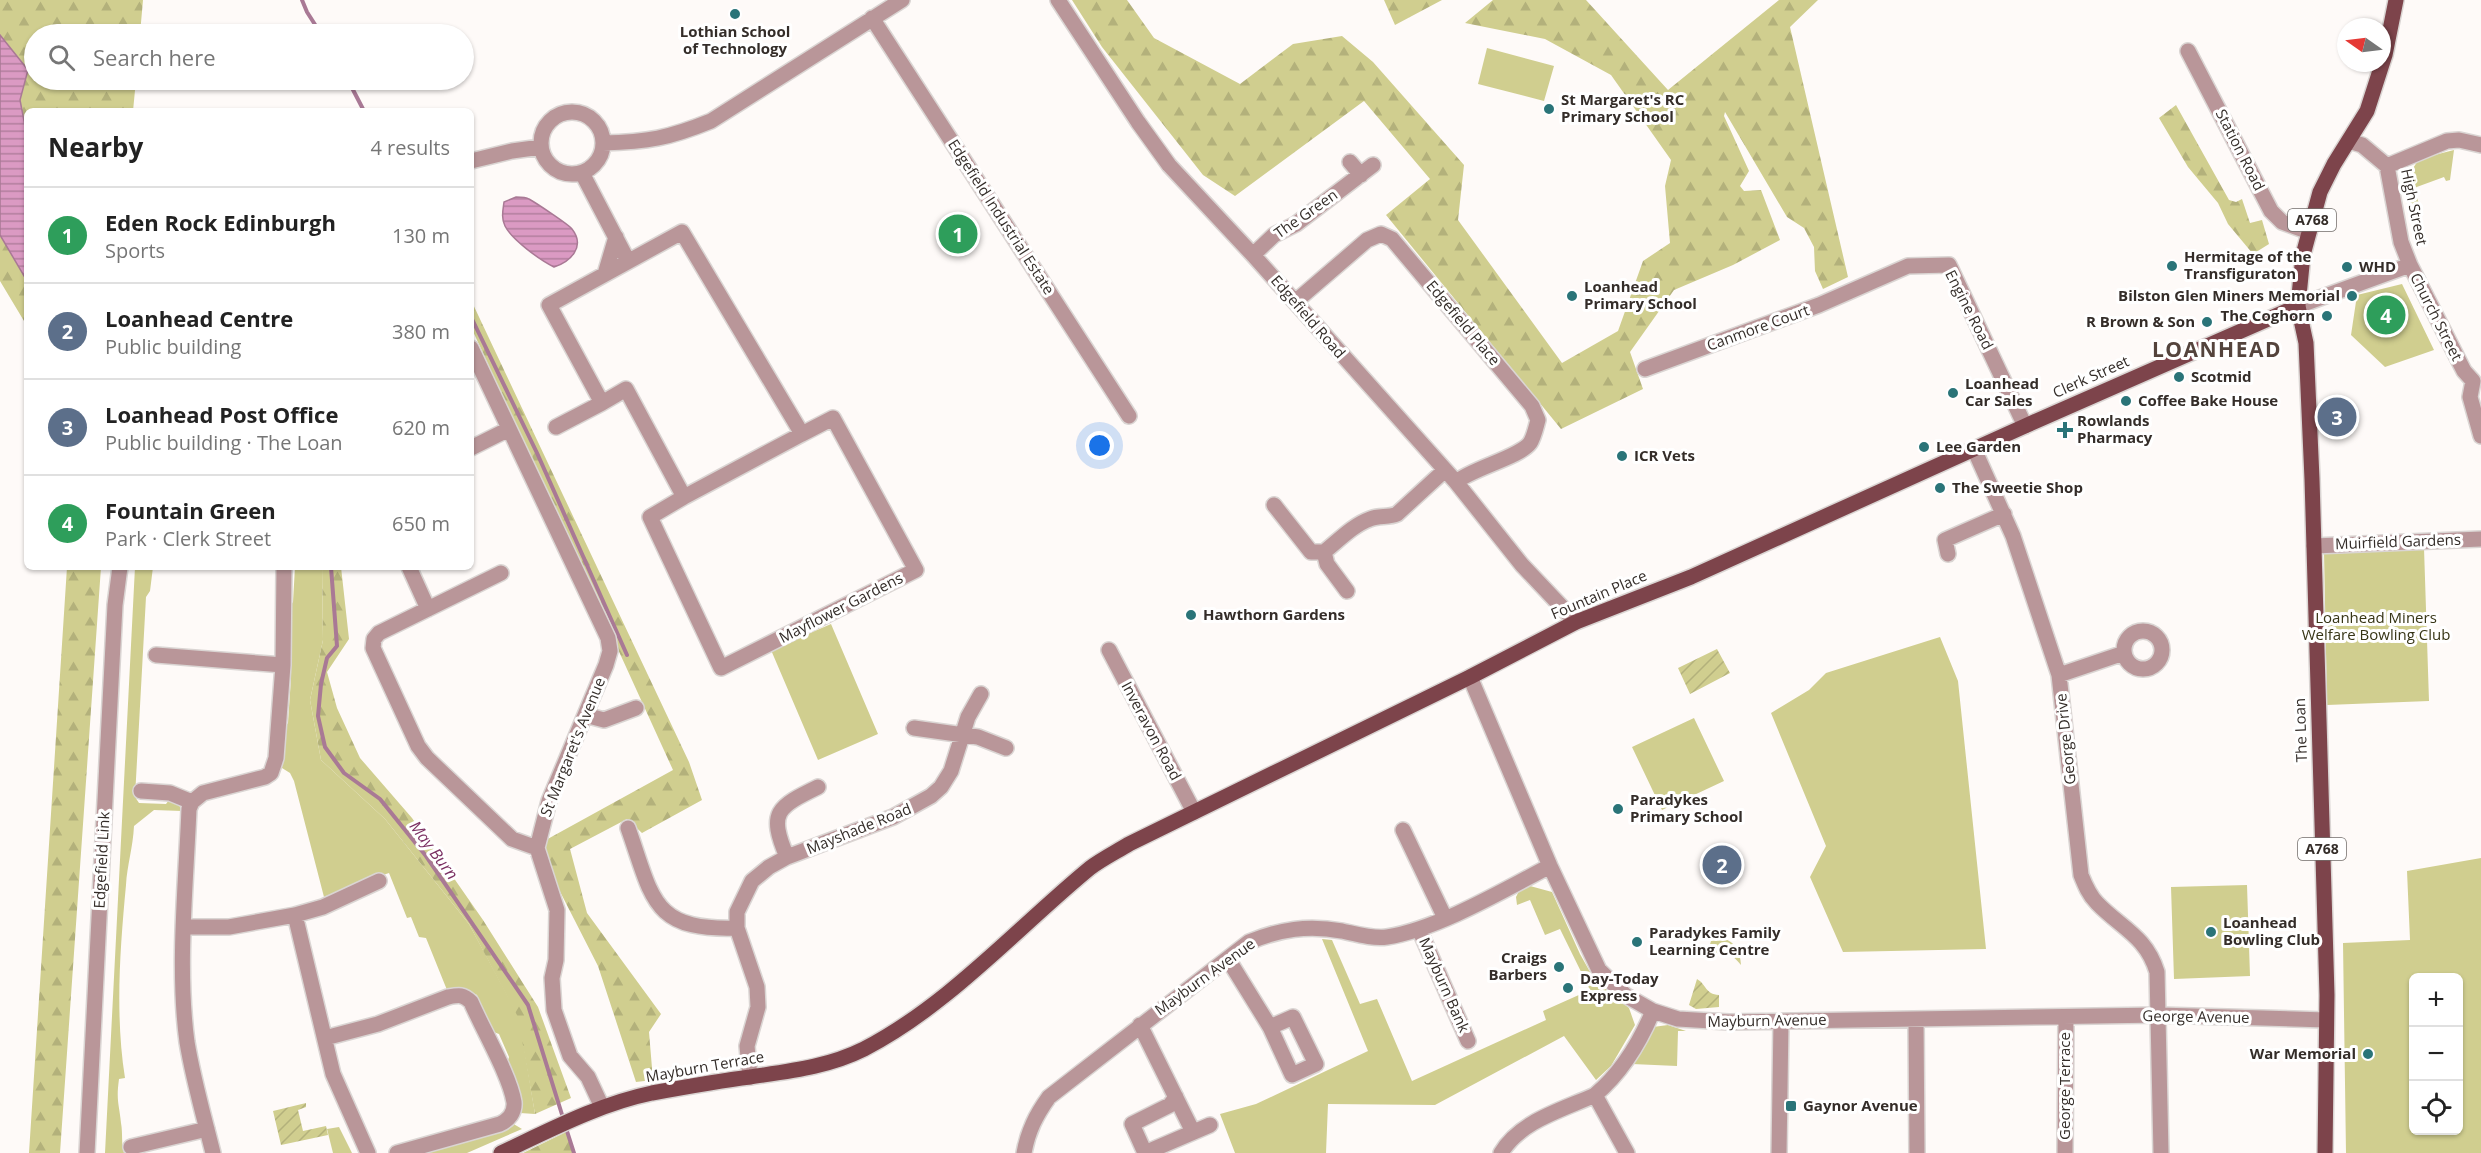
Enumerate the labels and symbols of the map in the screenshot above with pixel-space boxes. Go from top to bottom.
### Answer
marker: Lothian School of Technology [728,7,742,21]
north arrow [2337,18,2391,72]
place label: Lothian School of Technology [680,21,790,58]
place label: St Margaret's RC Primary School [1561,89,1685,126]
marker: St Margaret's RC Primary School [1542,102,1556,116]
street label: Station Road [2212,105,2270,194]
street label: Edgefield Industrial Estate [944,135,1060,298]
street label: High Street [2397,167,2433,247]
street label: The Green [1270,184,1341,242]
road number: A768 [2288,209,2336,231]
pin: 1 [938,212,978,256]
place label: Hermitage of the Transfiguraton [2184,246,2312,283]
place label: WHD [2359,256,2396,276]
marker: Hermitage of the Transfiguraton [2165,259,2179,273]
marker: WHD [2340,260,2354,274]
street label: Engine Road [1941,266,1999,353]
street label: Church Street [2406,269,2468,364]
street label: Edgefield Road [1267,271,1350,362]
street label: Edgefield Place [1422,276,1505,369]
place label: Loanhead Primary School [1584,276,1697,313]
place label: Bilston Glen Miners Memorial [2118,285,2340,305]
marker: Loanhead Primary School [1565,289,1579,303]
marker: Bilston Glen Miners Memorial [2345,289,2359,303]
pin: 4 [2366,292,2406,338]
street label: Canmore Court [1704,299,1812,355]
place label: The Coghorn [2221,305,2315,325]
marker: The Coghorn [2320,309,2334,323]
place label: R Brown & Son [2086,311,2195,331]
marker: R Brown & Son [2200,315,2214,329]
district label: LOANHEAD [2152,335,2282,363]
street label: Clerk Street [2049,350,2132,402]
place label: Scotmid [2191,366,2252,386]
marker: Scotmid [2172,370,2186,384]
place label: Loanhead Car Sales [1965,373,2039,410]
marker: Loanhead Car Sales [1946,386,1960,400]
place label: Coffee Bake House [2138,390,2278,410]
marker: Coffee Bake House [2119,394,2133,408]
pin: 3 [2318,394,2356,440]
place label: Rowlands Pharmacy [2077,410,2153,447]
marker: Rowlands Pharmacy [2058,423,2072,437]
your location [1085,431,1114,460]
place label: Lee Garden [1936,436,2021,456]
marker: Lee Garden [1917,440,1931,454]
place label: ICR Vets [1634,445,1695,465]
marker: ICR Vets [1615,449,1629,463]
place label: The Sweetie Shop [1952,477,2083,497]
marker: The Sweetie Shop [1933,481,1947,495]
street label: Muirfield Gardens [2335,529,2461,553]
street label: Fountain Place [1548,565,1650,623]
street label: Mayflower Gardens [775,567,906,647]
place label: Hawthorn Gardens [1203,604,1345,624]
park label: Loanhead Miners Welfare Bowling Club [2302,607,2450,644]
marker: Hawthorn Gardens [1184,608,1198,622]
street label: St Margaret's Avenue [535,674,609,819]
street label: Inveravon Road [1117,678,1186,783]
street label: George Drive [2050,692,2080,786]
street label: The Loan [2289,698,2311,762]
place label: Paradykes Primary School [1630,789,1743,826]
street label: Mayshade Road [803,798,914,858]
marker: Paradykes Primary School [1611,802,1625,816]
street label: Edgefield Link [88,811,114,909]
water label: May Burn [405,816,463,884]
road number: A768 [2298,838,2346,860]
pin: 2 [1702,842,1742,888]
place label: Loanhead Bowling Club [2223,912,2320,949]
place label: Paradykes Family Learning Centre [1649,922,1781,959]
marker: Loanhead Bowling Club [2204,925,2218,939]
street label: Mayburn Avenue [1150,933,1258,1019]
street label: Mayburn Bank [1415,934,1475,1035]
marker: Paradykes Family Learning Centre [1630,935,1644,949]
place label: Craigs Barbers [1488,947,1547,984]
marker: Craigs Barbers [1552,960,1566,974]
place label: Day-Today Express [1580,968,1659,1005]
marker: Day-Today Express [1561,981,1575,995]
street label: George Avenue [2142,1005,2250,1027]
street label: Mayburn Avenue [1707,1009,1827,1031]
street label: George Terrace [2054,1032,2074,1140]
place label: War Memorial [2250,1043,2356,1063]
street label: Mayburn Terrace [644,1046,766,1086]
marker: War Memorial [2361,1047,2375,1061]
place label: Gaynor Avenue [1803,1095,1918,1115]
marker: Gaynor Avenue [1784,1099,1798,1113]

